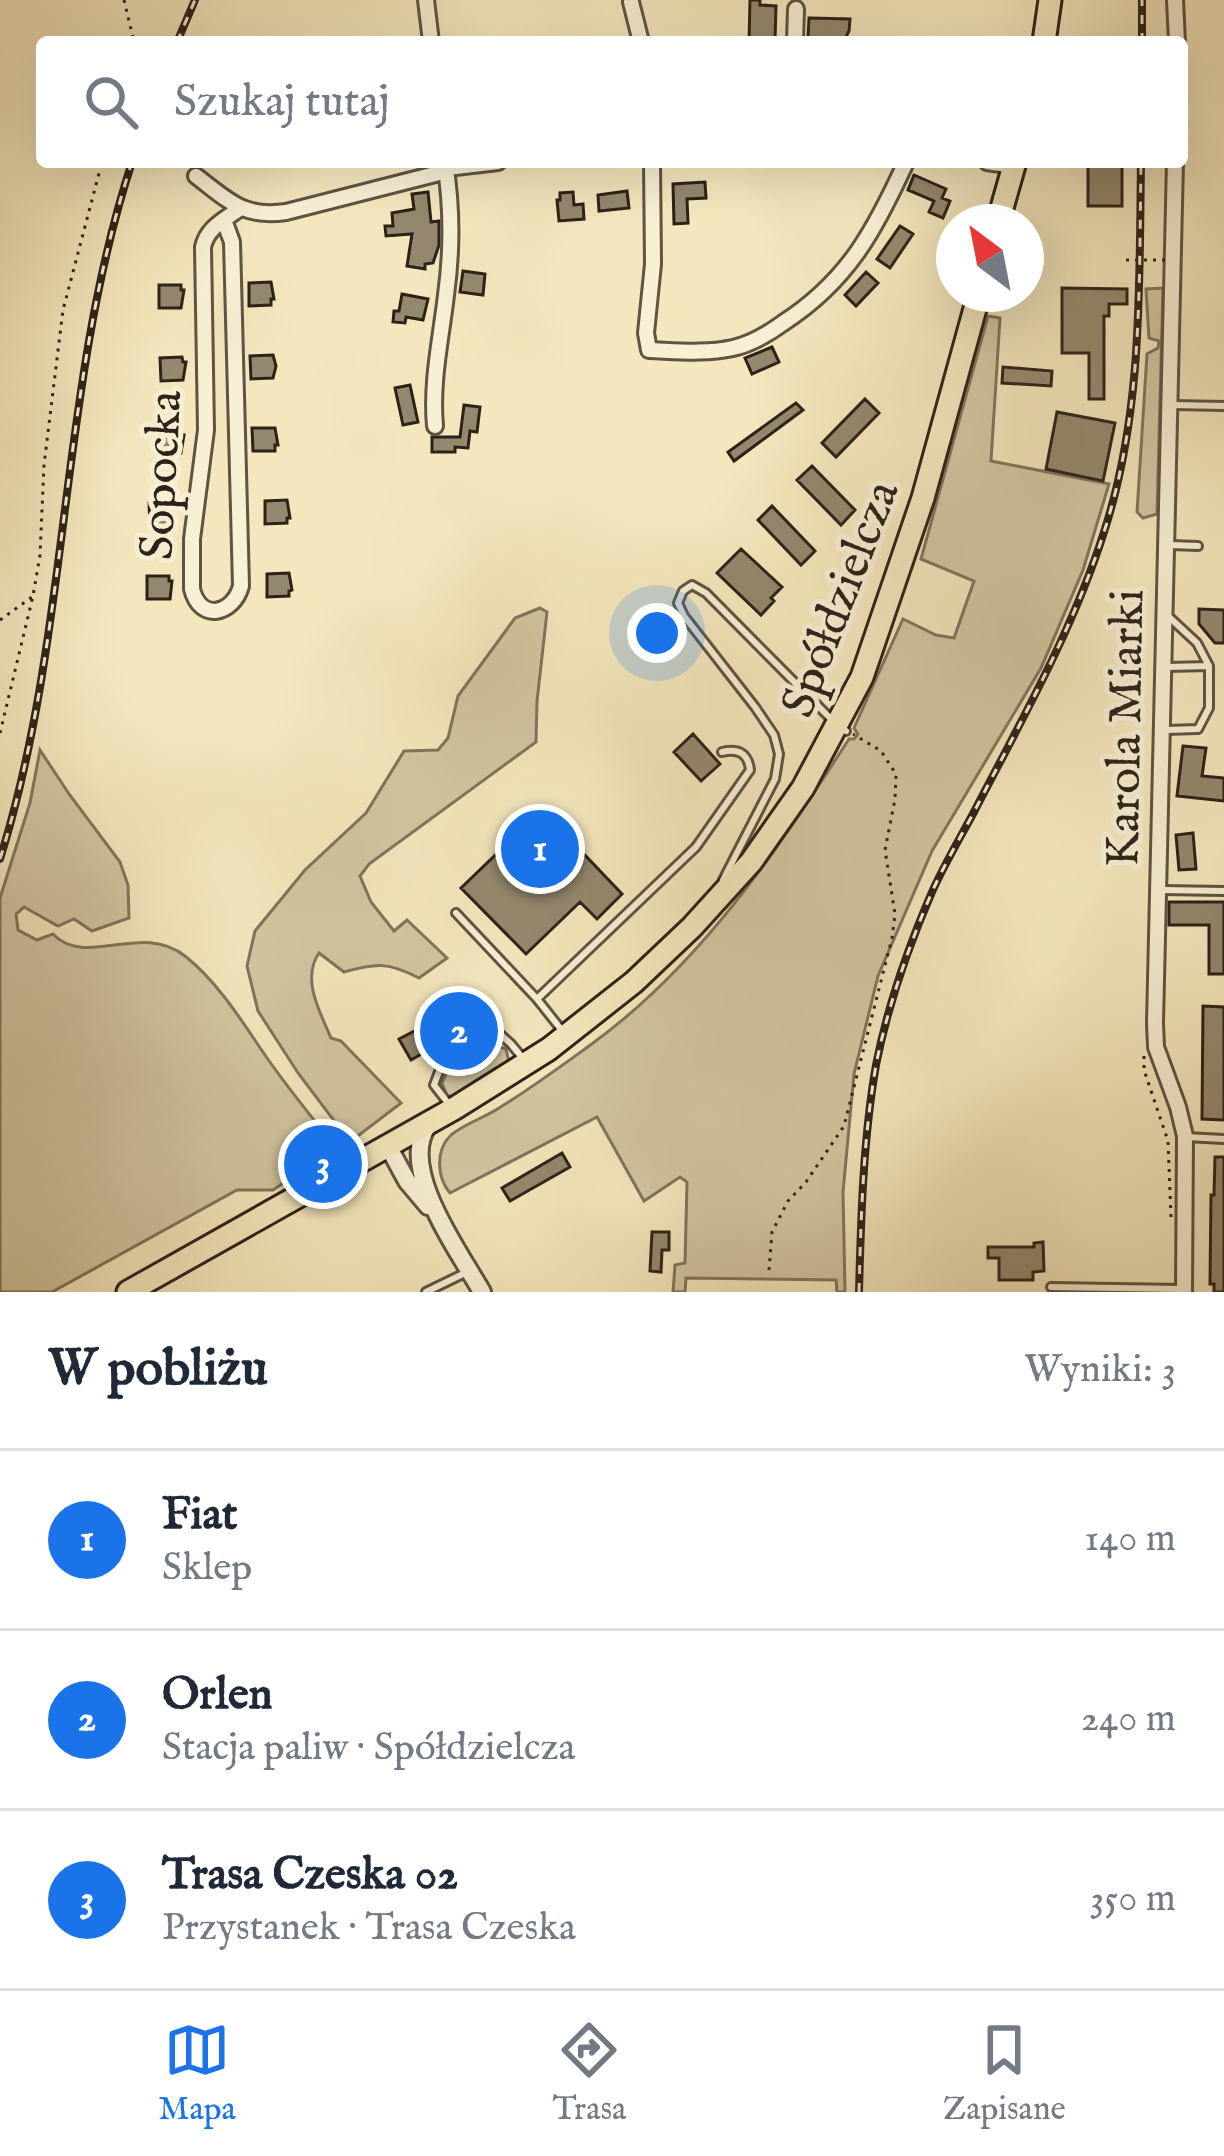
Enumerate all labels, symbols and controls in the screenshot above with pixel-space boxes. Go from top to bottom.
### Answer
search box [36,36,1188,168]
icon: search [78,69,144,135]
text: Szukaj tutaj [174,74,390,131]
north arrow [936,204,1044,312]
street label: Sopocka [129,389,197,561]
street label: Spółdzielcza [769,473,914,726]
street label: Karola Miarki [1095,589,1159,867]
your location [627,603,687,663]
pin: 1 [501,804,579,894]
pin: 2 [420,986,498,1076]
pin: 3 [284,1119,362,1209]
text: W pobliżu [48,1338,268,1403]
text: Wyniki: 3 [1024,1346,1176,1395]
text: Fiat [162,1487,238,1544]
text: 1 [80,1515,94,1564]
text: 140 m [1085,1515,1176,1564]
text: Sklep [162,1544,252,1593]
text: Orlen [162,1667,273,1724]
text: 2 [78,1695,96,1744]
text: 240 m [1081,1695,1176,1744]
text: Stacja paliw · Spółdzielcza [162,1724,575,1773]
text: Trasa Czeska 02 [162,1847,458,1904]
text: 3 [80,1875,94,1924]
text: 350 m [1090,1875,1176,1924]
text: Przystanek · Trasa Czeska [162,1904,576,1953]
tab: Mapa [158,2017,236,2131]
tab: Trasa [553,2017,626,2131]
tab: Zapisane [943,2017,1066,2131]

